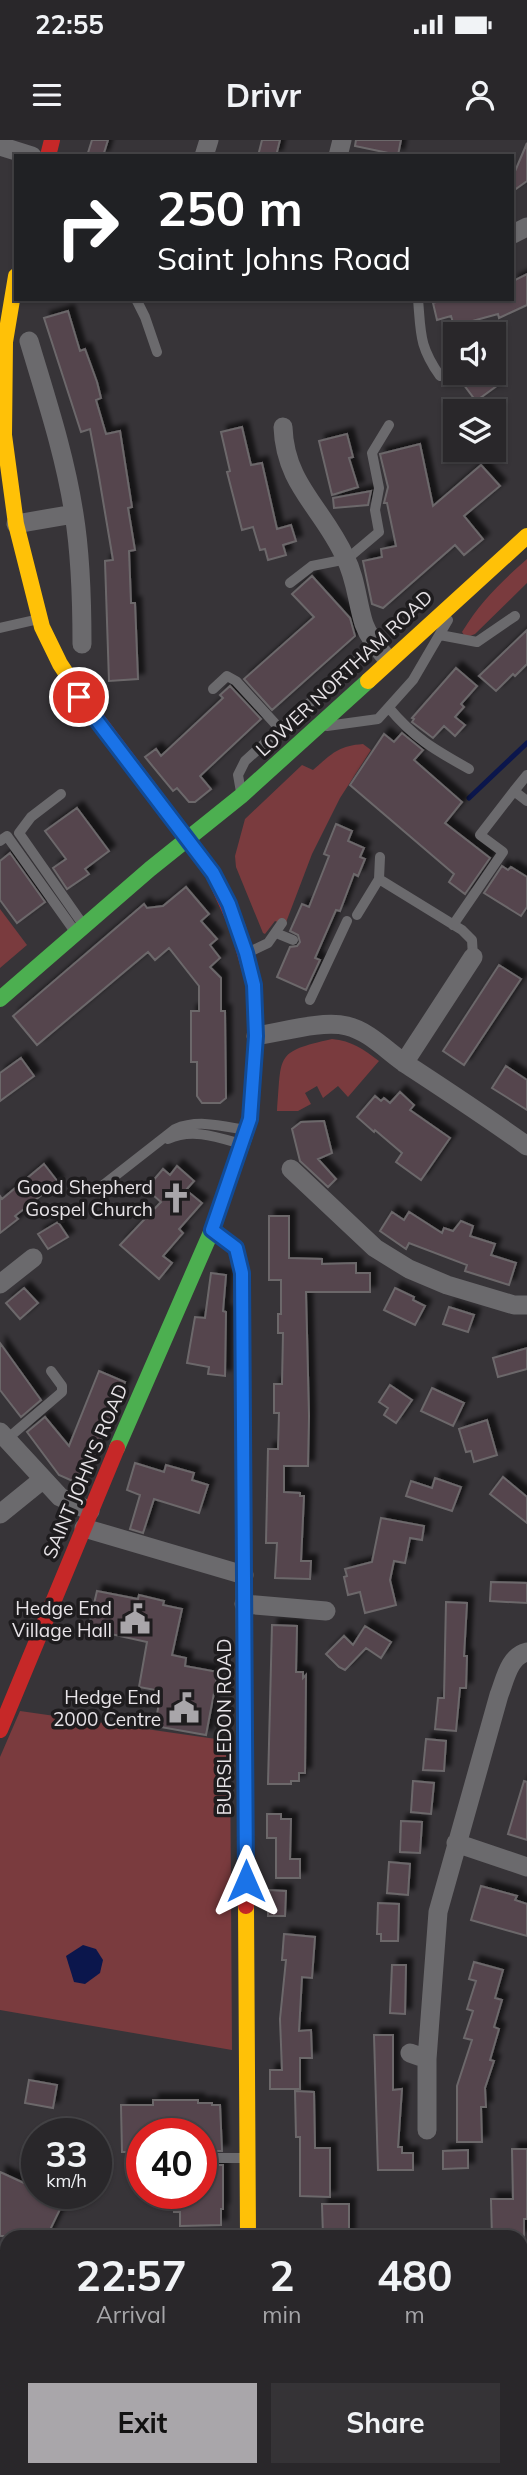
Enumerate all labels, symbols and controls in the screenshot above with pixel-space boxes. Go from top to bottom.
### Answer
text: 22:55 [35,8,104,41]
text: Drivr [226,75,301,115]
icon: menu [28,76,66,114]
icon: person [461,76,499,114]
text: 250 m [157,177,303,238]
icon: right [42,182,133,273]
text: Saint Johns Road [157,238,411,278]
map controls [443,322,506,462]
button: sound [443,322,506,385]
button: layers [443,399,506,462]
street label: LOWER NORTHAM ROAD [251,585,437,761]
pin [49,667,109,727]
icon: arrive [60,678,98,716]
place label: Good Shepherd Gospel Church [17,1175,153,1221]
church icon: Good Shepherd Gospel Church [159,1181,193,1215]
street label: SAINT JOHN'S ROAD [37,1380,133,1562]
place label: Hedge End Village Hall [12,1596,112,1642]
public building icon: Hedge End Village Hall [118,1602,152,1636]
street label: BURSLEDON ROAD [212,1639,236,1815]
place label: Hedge End 2000 Centre [53,1685,161,1731]
public building icon: Hedge End 2000 Centre [167,1691,201,1725]
position arrow [209,1844,283,1918]
speed limit sign: 40 [126,2118,217,2209]
text: 33 [45,2132,88,2176]
text: km/h [46,2169,87,2192]
text: 22:57 [76,2249,187,2302]
text: 2 [269,2249,294,2302]
text: 480 [377,2249,452,2302]
text: Arrival [96,2300,166,2329]
text: min [262,2300,301,2329]
text: m [405,2300,425,2329]
button: Exit [28,2383,257,2463]
button: Share [271,2383,500,2463]

